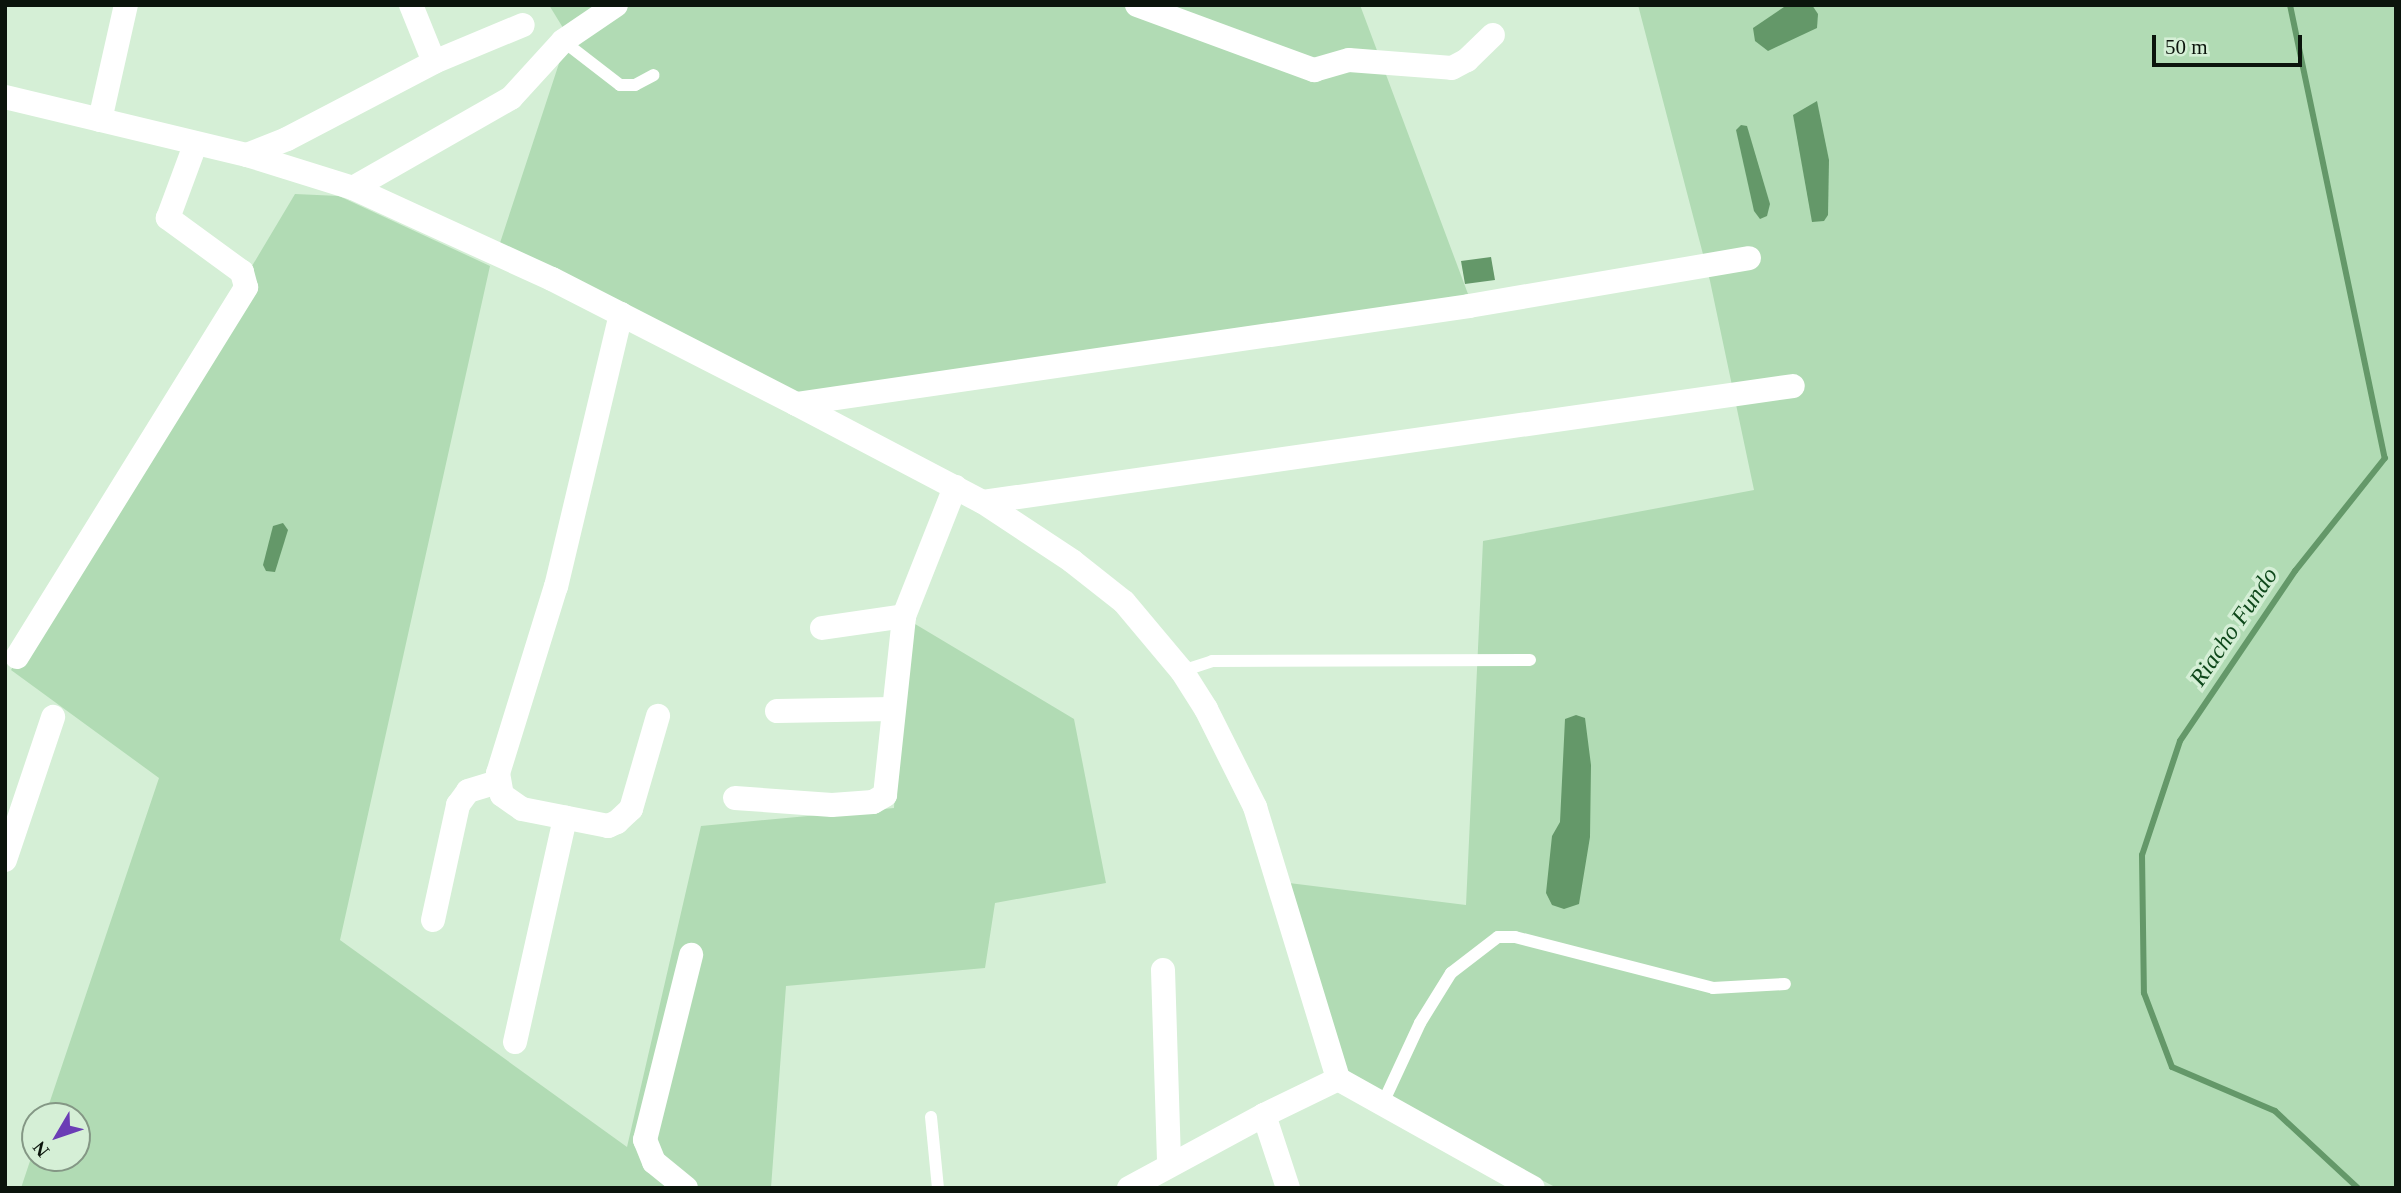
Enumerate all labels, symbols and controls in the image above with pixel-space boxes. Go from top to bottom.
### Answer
scale bar [2156,21,2306,65]
text: 50 m [2165,35,2208,59]
water label: Riacho Fundo [2184,562,2284,692]
north arrow [21,1102,91,1172]
text: N [28,1137,53,1161]

